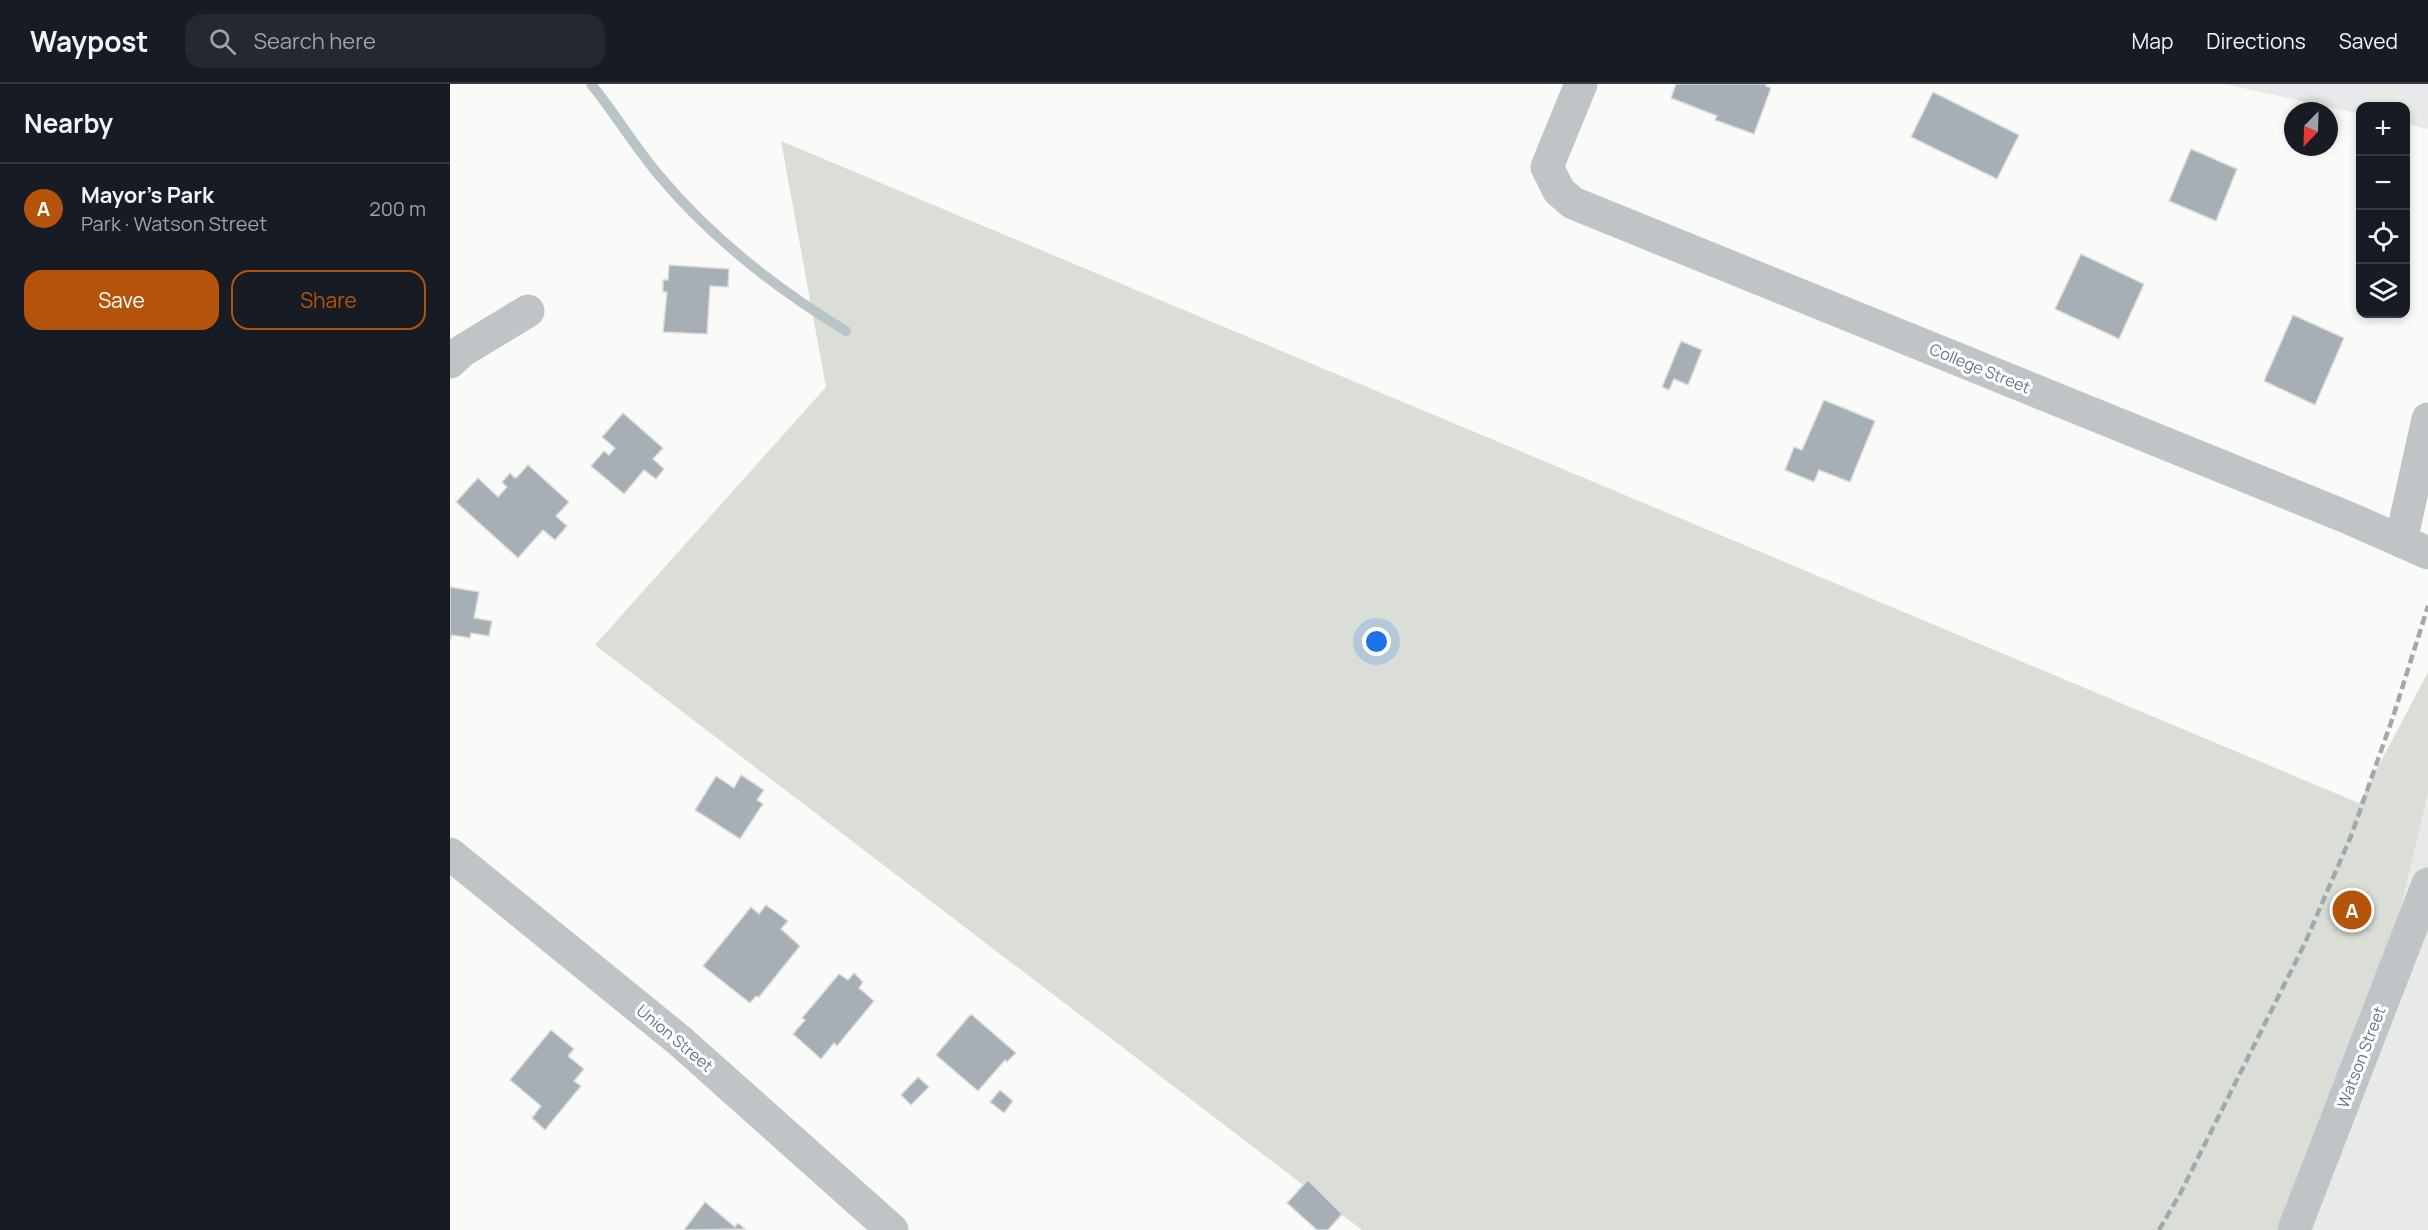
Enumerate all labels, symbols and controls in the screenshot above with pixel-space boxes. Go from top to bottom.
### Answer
search box [185,14,605,68]
text: Waypost [30,22,149,60]
icon: search [206,25,239,58]
text: Search here [254,26,376,56]
text: Map [2132,27,2173,55]
text: Directions [2206,27,2306,55]
text: Saved [2339,27,2398,55]
north arrow [2284,102,2338,156]
map controls [2356,102,2410,318]
button: + [2356,102,2410,156]
text: Nearby [24,105,113,141]
button: − [2356,156,2410,210]
text: Mayor's Park [81,180,214,210]
text: A [37,195,50,222]
text: 200 m [369,195,426,222]
text: Park · Watson Street [81,210,267,237]
button: locate [2356,210,2410,264]
button: layers [2356,264,2410,318]
button: Save [24,270,219,330]
button: Share [231,270,426,330]
street label: College Street [1926,338,2034,398]
your location [1362,627,1391,656]
pin: A [2332,888,2372,932]
street label: Union Street [632,999,718,1077]
street label: Watson Street [2332,1003,2390,1111]

